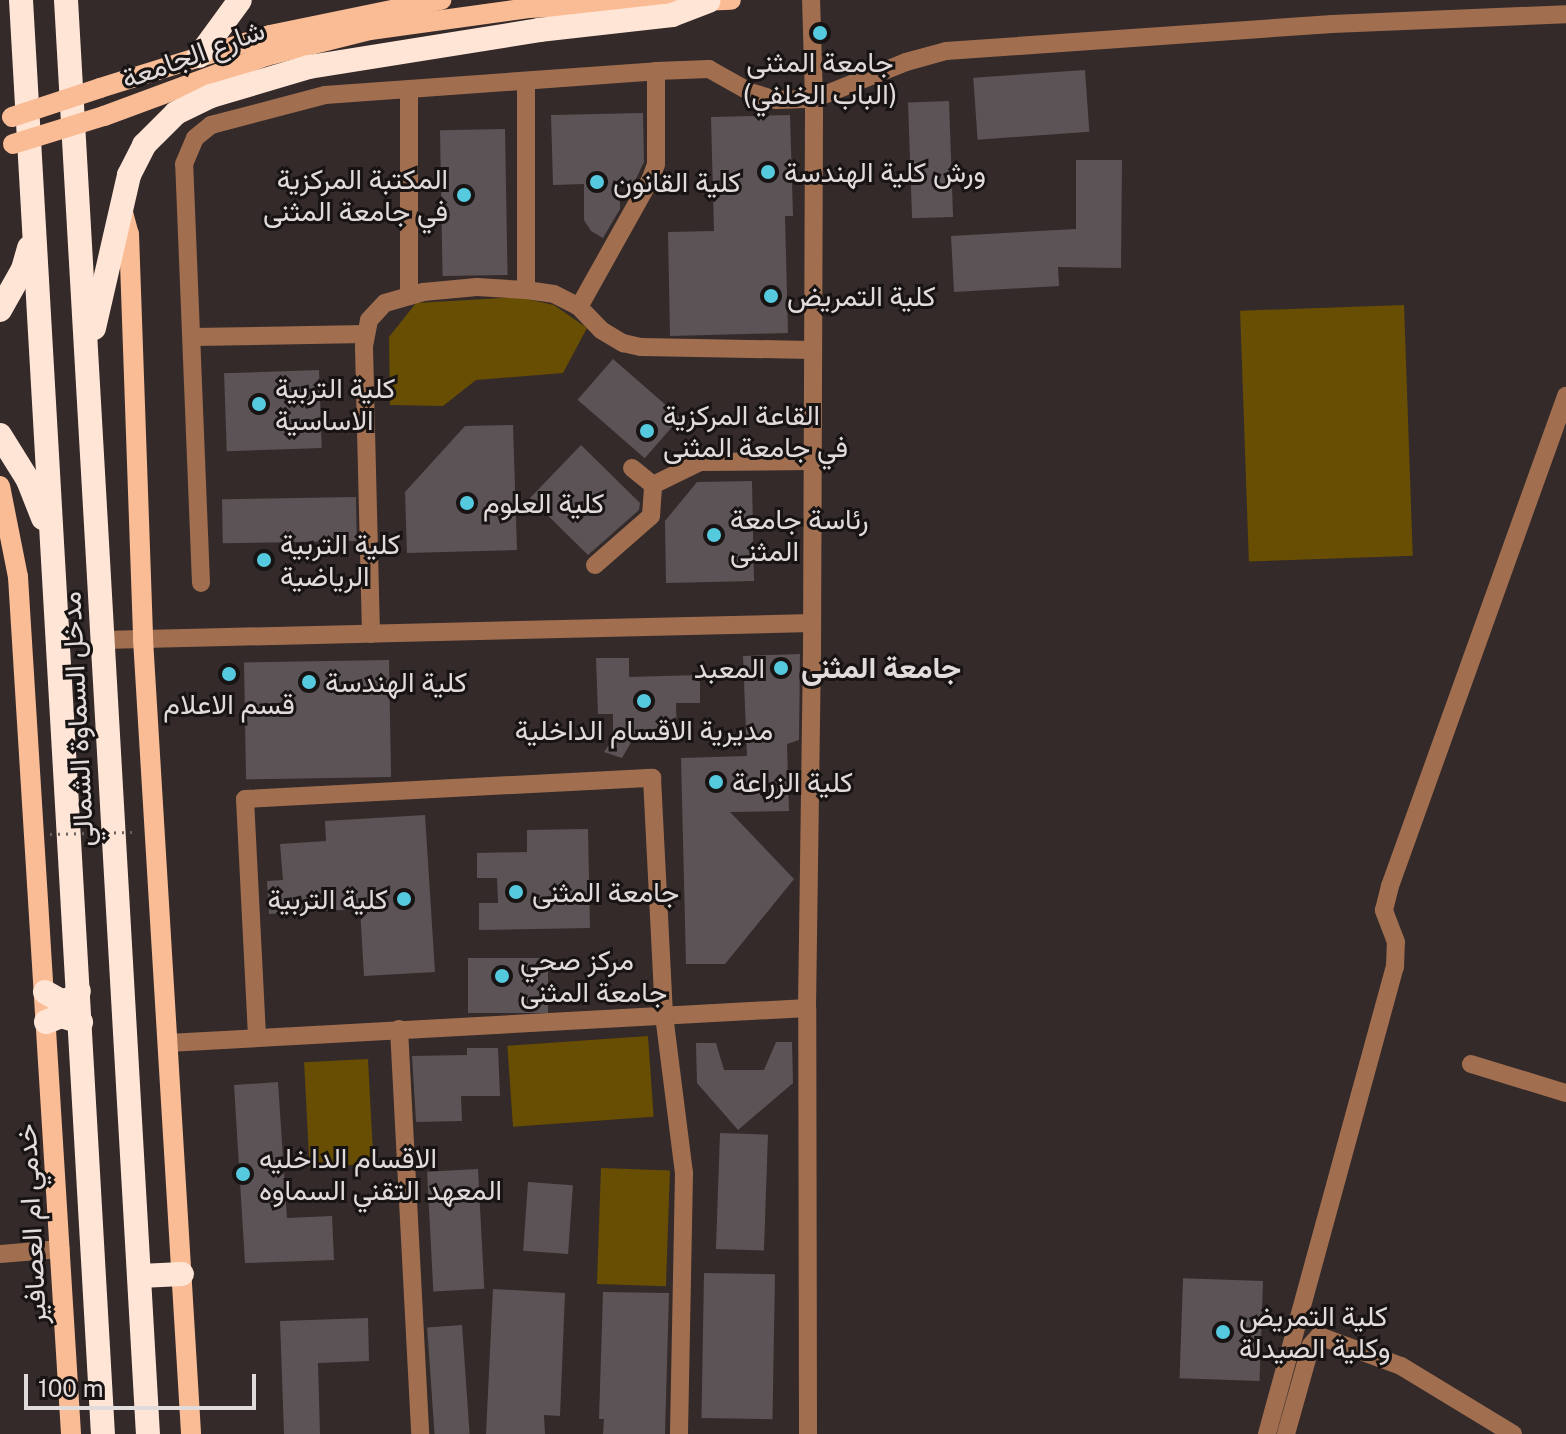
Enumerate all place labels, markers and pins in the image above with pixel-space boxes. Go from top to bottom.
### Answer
marker: جامعة المثنى (الباب الخلفي) [811,24,829,42]
place label: جامعة المثنى (الباب الخلفي) [743,45,897,111]
place label: ورش كلية الهندسة [784,155,986,189]
place label: المكتبة المركزية في جامعة المثنى [263,162,448,228]
marker: ورش كلية الهندسة [759,163,777,181]
place label: كلية القانون [613,165,741,199]
marker: كلية القانون [588,173,606,191]
marker: المكتبة المركزية في جامعة المثنى [455,186,473,204]
place label: كلية التمريض [787,279,936,313]
marker: كلية التمريض [762,287,780,305]
place label: كلية التربية الاساسية [275,371,395,437]
marker: كلية التربية الاساسية [250,395,268,413]
place label: القاعة المركزية في جامعة المثنى [663,398,848,464]
marker: القاعة المركزية في جامعة المثنى [638,422,656,440]
place label: كلية العلوم [483,486,604,520]
marker: كلية العلوم [458,494,476,512]
place label: رئاسة جامعة المثنى [730,502,869,568]
marker: رئاسة جامعة المثنى [705,526,723,544]
place label: كلية التربية الرياضية [280,527,400,593]
marker: كلية التربية الرياضية [255,551,273,569]
place label: المعبد [694,651,765,685]
marker: المعبد [772,659,790,677]
marker: قسم الاعلام [220,665,238,683]
place label: كلية الهندسة [325,665,467,699]
marker: كلية الهندسة [300,673,318,691]
place label: قسم الاعلام [163,687,295,721]
marker: مديرية الاقسام الداخلية [635,692,653,710]
place label: مديرية الاقسام الداخلية [515,713,773,747]
place label: كلية الزراعة [732,765,853,799]
marker: كلية الزراعة [707,773,725,791]
place label: جامعة المثنى [532,875,679,909]
place label: كلية التربية [268,882,388,916]
marker: جامعة المثنى [507,883,525,901]
marker: كلية التربية [395,890,413,908]
place label: مركز صحي جامعة المثنى [520,943,667,1009]
marker: مركز صحي جامعة المثنى [491,965,513,987]
place label: الاقسام الداخليه المعهد التقني السماوه [259,1141,502,1207]
marker: الاقسام الداخليه المعهد التقني السماوه [234,1165,252,1183]
place label: كلية التمريض وكلية الصيدلة [1239,1299,1391,1365]
marker: كلية التمريض وكلية الصيدلة [1214,1323,1232,1341]

